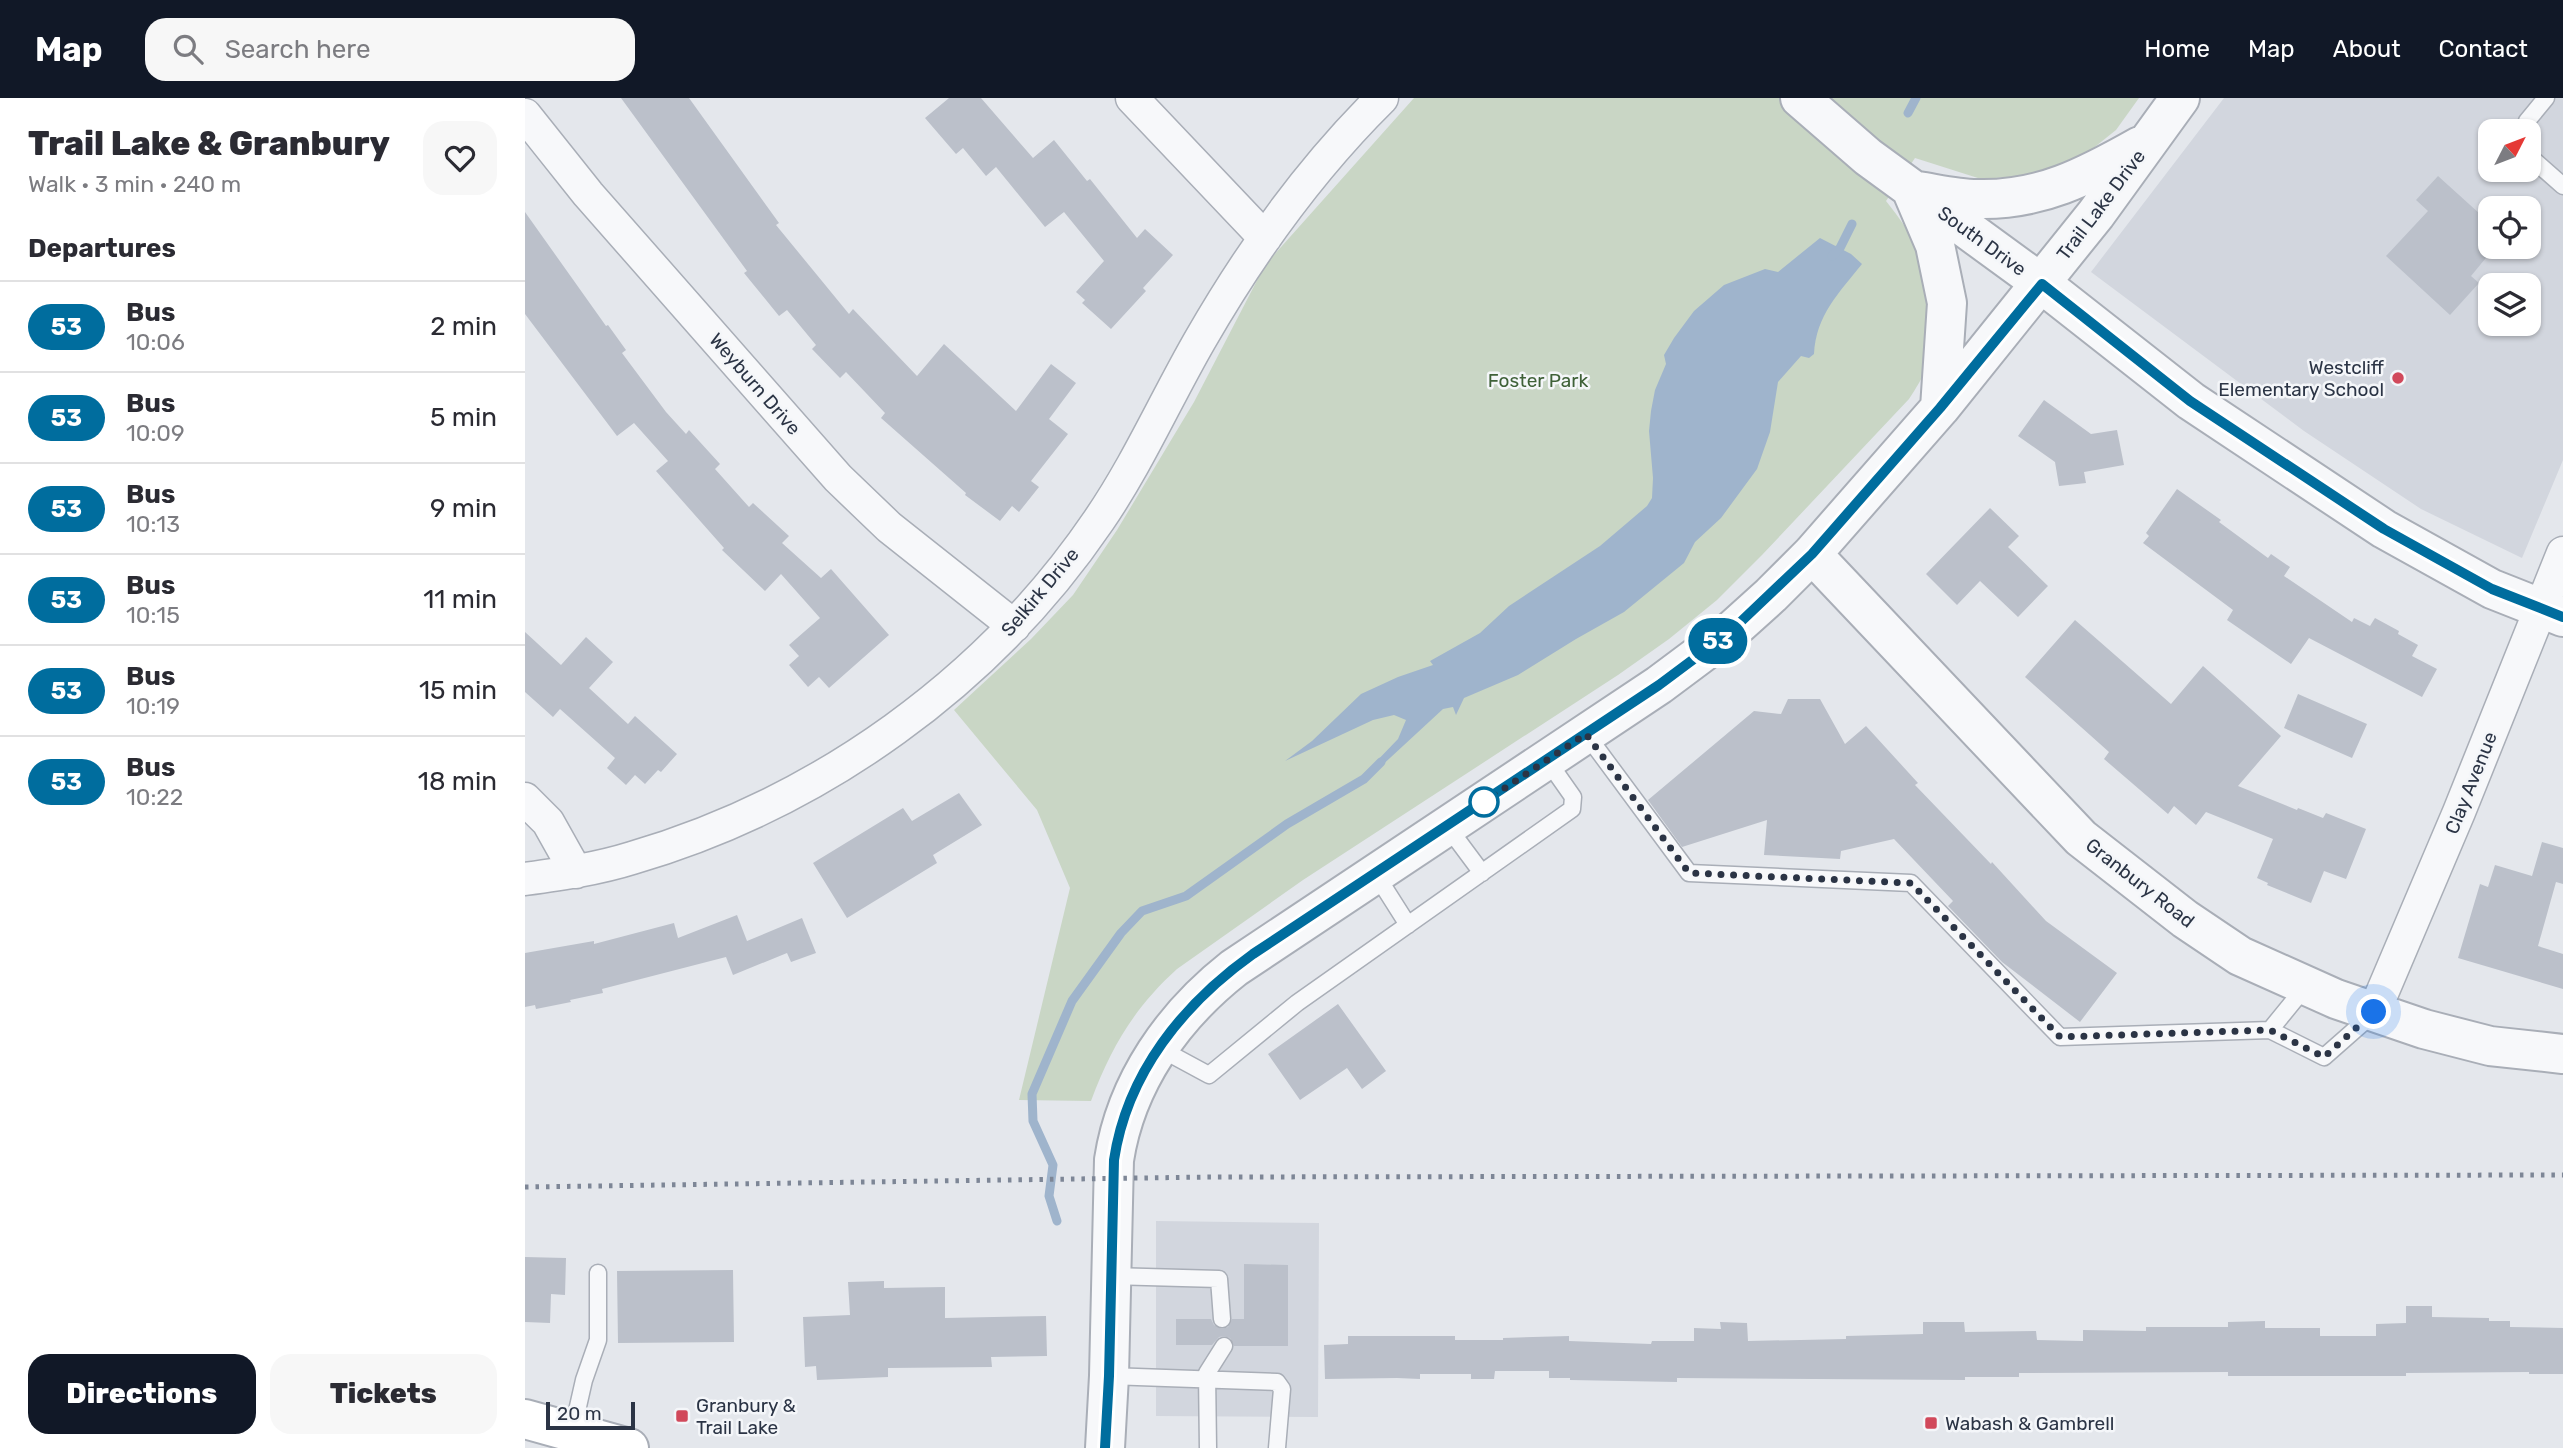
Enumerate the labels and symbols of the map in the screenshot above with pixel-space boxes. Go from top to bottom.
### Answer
north arrow [2478,119,2541,182]
street label: Trail Lake Drive [2052,145,2150,265]
street label: South Drive [1933,201,2031,281]
street label: Weyburn Drive [705,328,805,440]
place label: Westcliff Elementary School [2218,356,2385,401]
park label: Foster Park [1488,369,1588,392]
marker: Westcliff Elementary School [2390,370,2406,386]
street label: Selkirk Drive [996,543,1084,641]
line badge: 53 [1687,618,1749,664]
street label: Clay Avenue [2440,729,2502,837]
unlabelled marker [1469,787,1499,817]
street label: Granbury Road [2081,833,2199,933]
your location [2356,994,2391,1029]
place label: Granbury & Trail Lake [696,1394,796,1439]
scale bar [546,1399,635,1431]
marker: Granbury & Trail Lake [674,1408,690,1424]
place label: Wabash & Gambrell [1945,1412,2114,1435]
marker: Wabash & Gambrell [1923,1415,1939,1431]

